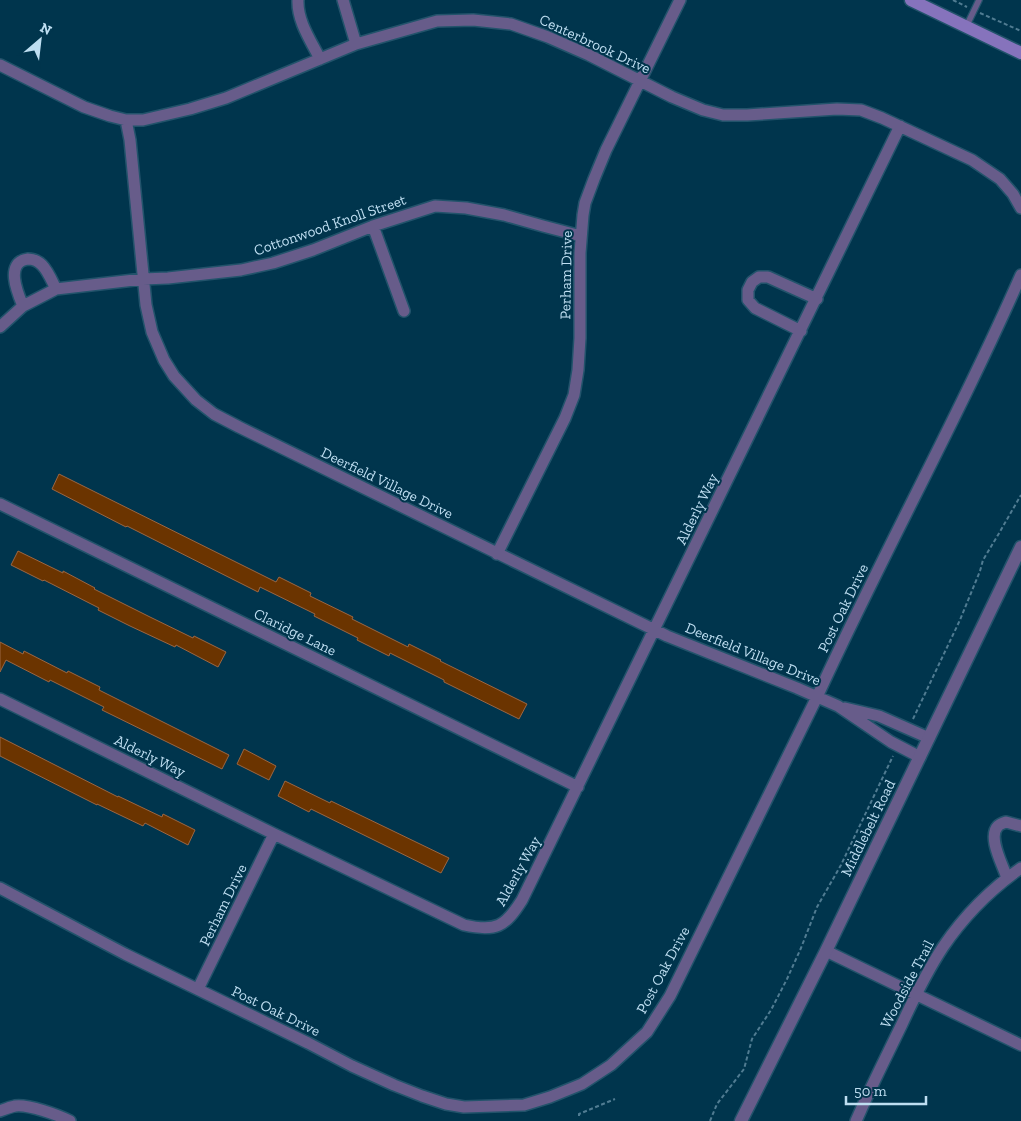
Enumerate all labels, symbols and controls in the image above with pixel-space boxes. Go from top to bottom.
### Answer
street label: Centerbrook Drive [537,10,653,78]
north arrow [15,15,65,65]
text: N [37,19,55,39]
street label: Cottonwood Knoll Street [252,190,409,260]
street label: Perham Drive [556,230,576,320]
street label: Deerfield Village Drive [318,443,456,523]
street label: Alderly Way [672,470,722,548]
street label: Post Oak Drive [814,561,872,655]
street label: Claridge Lane [251,604,339,660]
street label: Deerfield Village Drive [683,619,823,689]
street label: Alderly Way [111,731,189,781]
street label: Middlebelt Road [837,776,899,879]
street label: Alderly Way [491,833,545,909]
street label: Perham Drive [195,861,251,949]
street label: Post Oak Drive [632,923,694,1017]
street label: Woodside Trail [876,937,938,1031]
street label: Post Oak Drive [229,982,323,1040]
scale bar [846,1074,926,1106]
text: 50 m [854,1082,887,1100]

